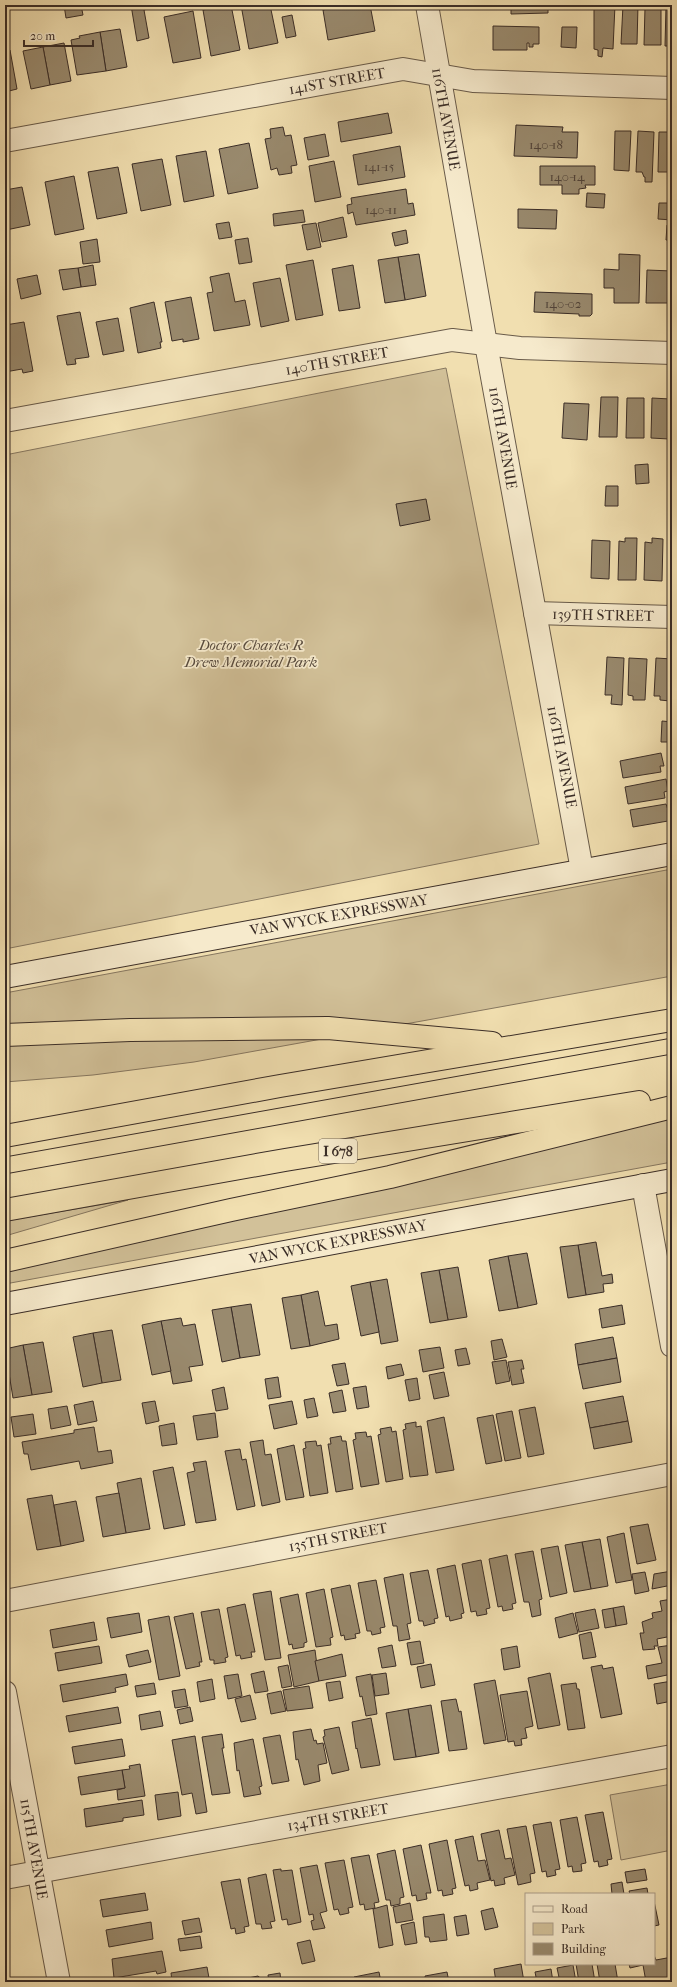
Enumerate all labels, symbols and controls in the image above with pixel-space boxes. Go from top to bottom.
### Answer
scale bar [24,22,93,48]
text: 20 m [30,29,55,43]
street label: 141ST STREET [287,63,388,98]
street label: 116TH AVENUE [428,66,464,172]
house number: 140-18 [529,137,563,152]
house number: 141-15 [364,159,395,174]
house number: 140-14 [549,169,585,184]
house number: 140-11 [365,202,397,217]
house number: 140-02 [545,296,582,311]
street label: 140TH STREET [284,343,391,379]
street label: 116TH AVENUE [485,385,521,491]
street label: 139TH STREET [552,605,655,625]
park label: Doctor Charles R Drew Memorial Park [184,636,318,671]
street label: 116TH AVENUE [543,704,581,810]
street label: VAN WYCK EXPRESSWAY [247,890,430,940]
road number: I 678 [319,1139,357,1163]
street label: VAN WYCK EXPRESSWAY [247,1216,429,1268]
street label: 135TH STREET [287,1518,390,1555]
street label: 115TH AVENUE [16,1797,52,1901]
street label: 134TH STREET [286,1799,391,1835]
legend [525,1893,655,1965]
text: Road [561,1902,588,1916]
text: Park [561,1922,586,1936]
text: Building [561,1942,606,1956]

